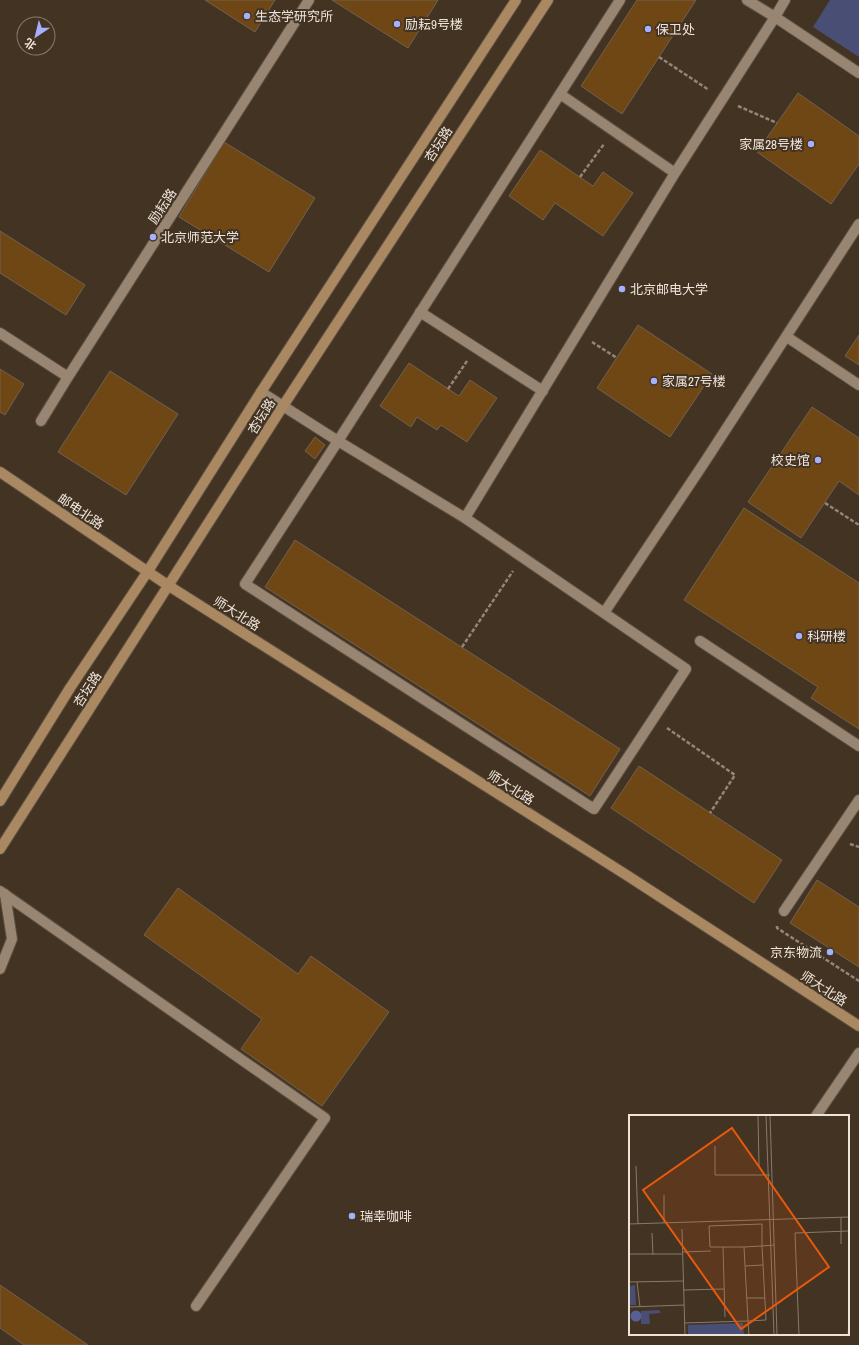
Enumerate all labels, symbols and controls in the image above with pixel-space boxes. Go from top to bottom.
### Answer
place label: 生态学研究所 [255,8,333,25]
marker: 生态学研究所 [242,11,252,21]
north arrow [16,16,56,56]
place label: 励耘9号楼 [405,16,463,33]
marker: 励耘9号楼 [392,19,402,29]
place label: 保卫处 [656,21,695,38]
marker: 保卫处 [643,24,653,34]
text: 北 [22,35,39,53]
street label: 杏坛路 [421,123,456,165]
place label: 家属28号楼 [739,136,803,153]
marker: 家属28号楼 [806,139,816,149]
street label: 励耘路 [145,185,180,227]
place label: 北京师范大学 [161,229,239,246]
marker: 北京师范大学 [148,232,158,242]
place label: 北京邮电大学 [630,281,708,298]
marker: 北京邮电大学 [617,284,627,294]
place label: 家属27号楼 [662,373,726,390]
marker: 家属27号楼 [649,376,659,386]
street label: 杏坛路 [244,395,279,437]
place label: 校史馆 [771,452,810,469]
marker: 校史馆 [813,455,823,465]
street label: 邮电北路 [54,490,107,533]
street label: 师大北路 [210,592,263,634]
place label: 科研楼 [807,628,846,645]
marker: 科研楼 [794,631,804,641]
street label: 杏坛路 [70,668,105,710]
street label: 师大北路 [484,766,537,808]
place label: 京东物流 [770,944,822,961]
marker: 京东物流 [825,947,835,957]
street label: 师大北路 [797,967,850,1010]
inset map [629,1115,849,1335]
place label: 瑞幸咖啡 [360,1208,412,1225]
marker: 瑞幸咖啡 [347,1211,357,1221]

